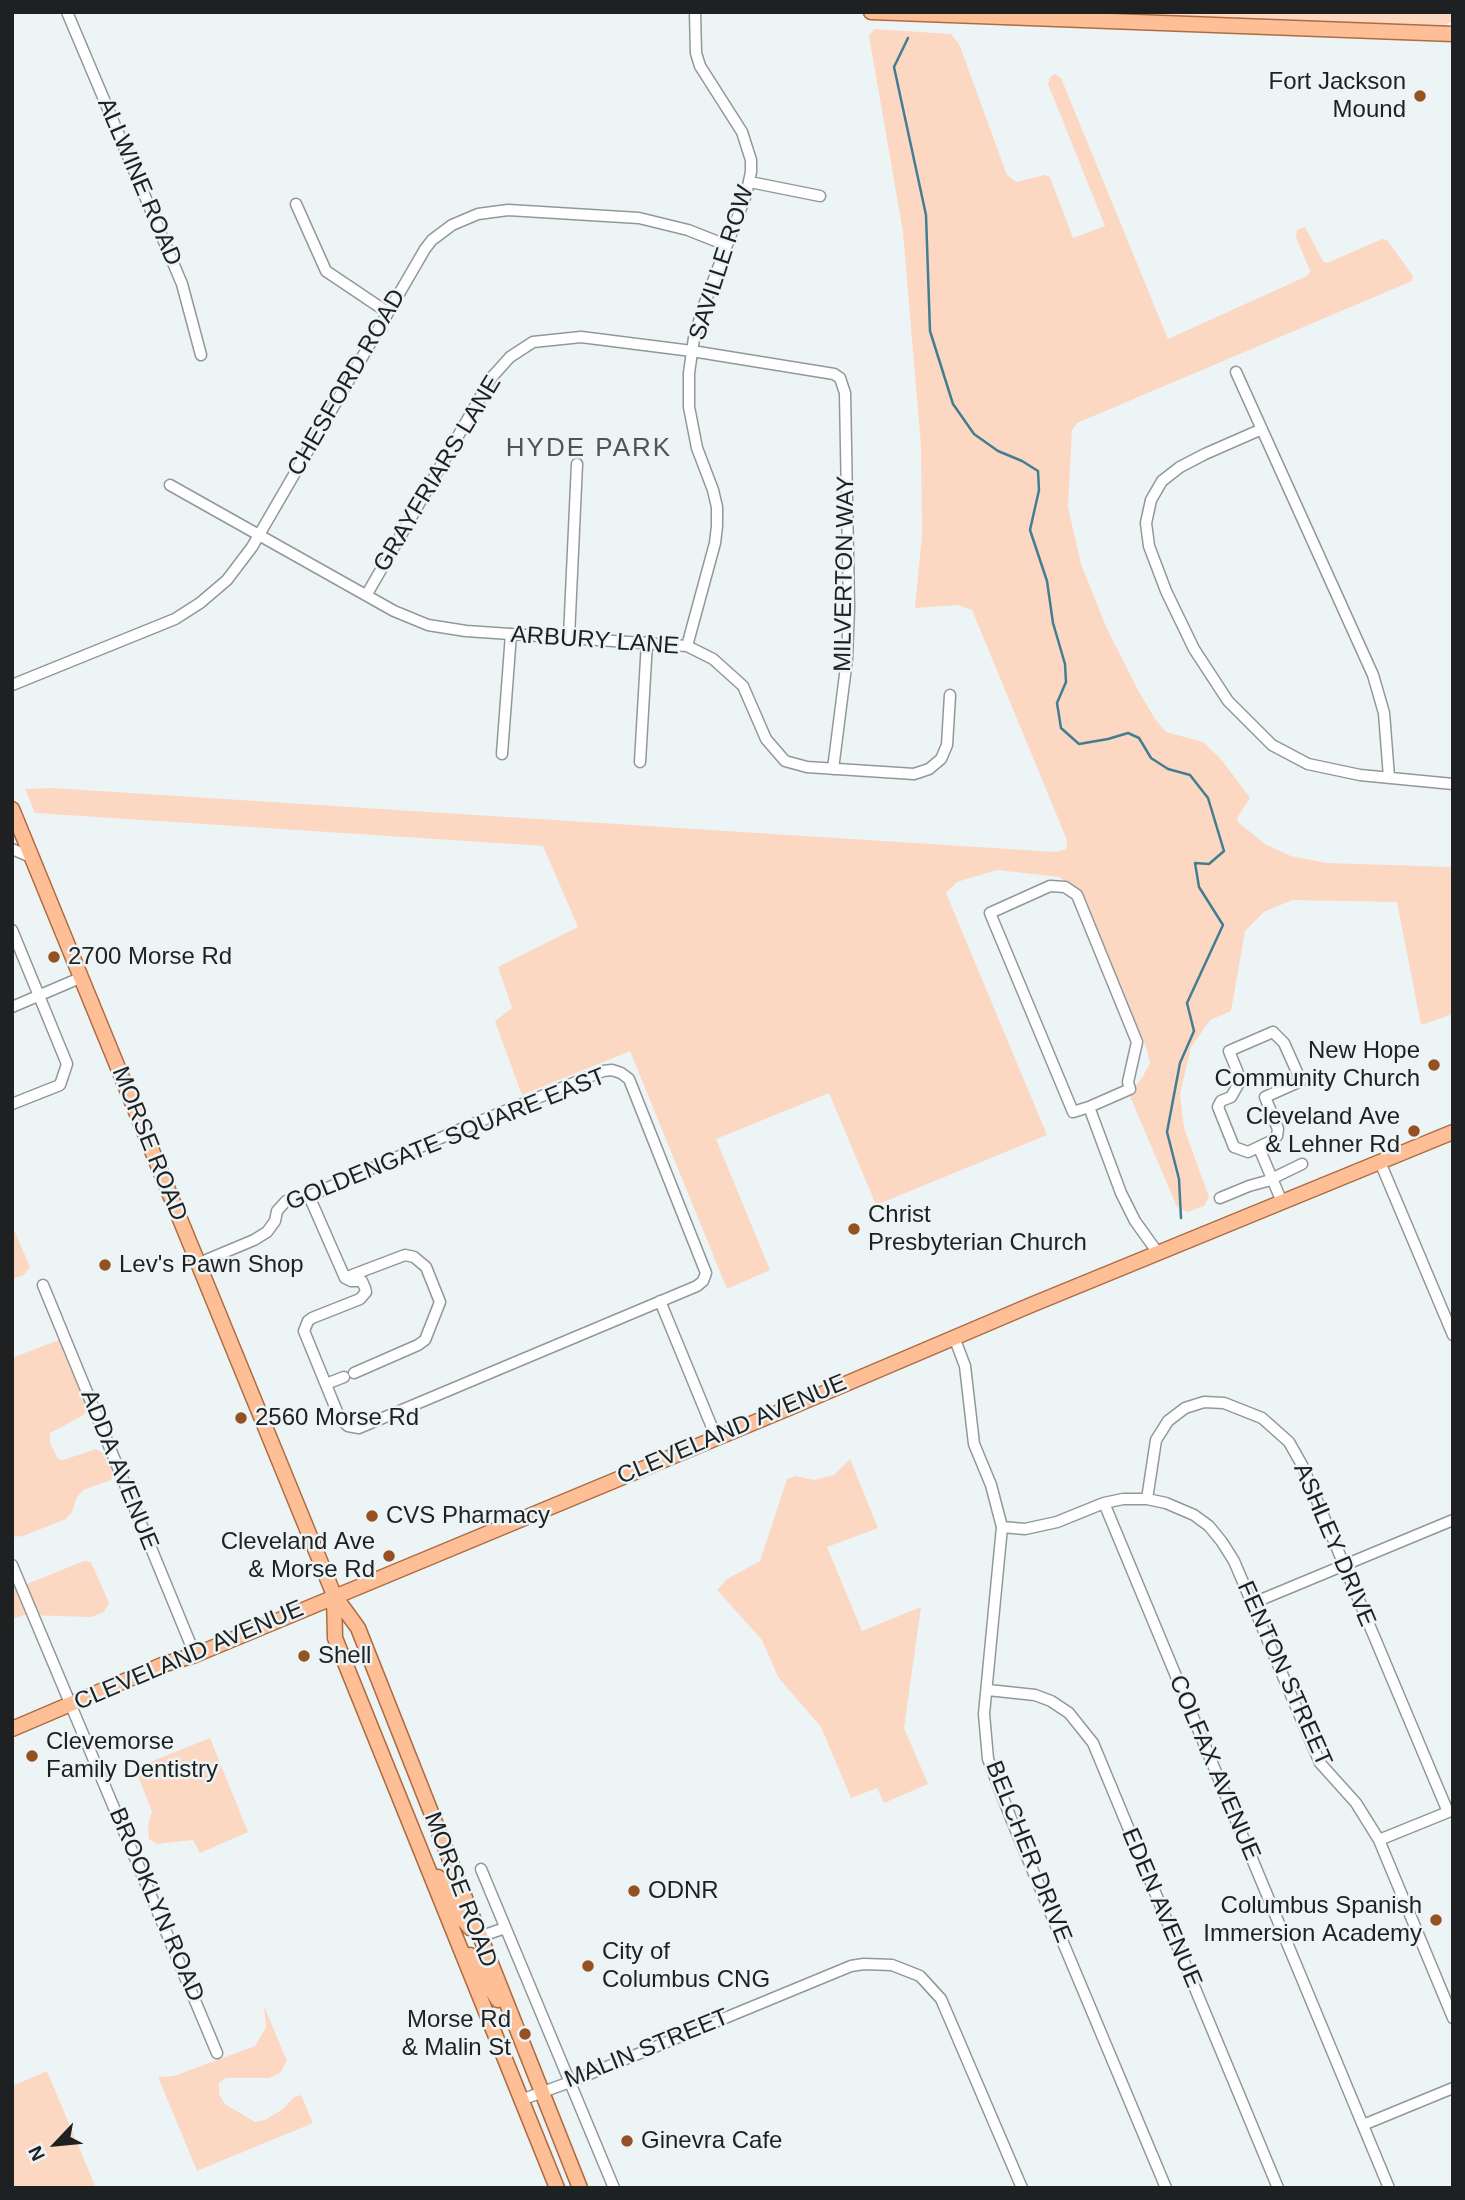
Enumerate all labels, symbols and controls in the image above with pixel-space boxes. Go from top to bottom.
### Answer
place label: Fort Jackson Mound [1269,68,1406,124]
marker: Fort Jackson Mound [1412,88,1428,104]
street label: ALLWINE ROAD [91,94,187,270]
street label: SAVILLE ROW [683,182,761,344]
street label: CHESFORD ROAD [282,285,412,481]
street label: GRAYFRIARS LANE [368,371,508,577]
district label: HYDE PARK [507,433,671,465]
street label: MILVERTON WAY [829,476,861,672]
street label: ARBURY LANE [510,621,680,661]
place label: 2700 Morse Rd [68,943,232,971]
marker: 2700 Morse Rd [46,949,62,965]
place label: New Hope Community Church [1215,1037,1420,1093]
marker: New Hope Community Church [1426,1057,1442,1073]
street label: MORSE ROAD [105,1063,193,1225]
street label: GOLDENGATE SQUARE EAST [282,1063,610,1217]
place label: Cleveland Ave & Lehner Rd [1246,1103,1400,1159]
marker: Cleveland Ave & Lehner Rd [1406,1123,1422,1139]
place label: Christ Presbyterian Church [868,1201,1087,1257]
marker: Christ Presbyterian Church [846,1221,862,1237]
place label: Lev's Pawn Shop [119,1251,304,1279]
marker: Lev's Pawn Shop [97,1257,113,1273]
street label: CLEVELAND AVENUE [613,1369,851,1491]
street label: ADDA AVENUE [74,1386,164,1554]
place label: 2560 Morse Rd [255,1404,419,1432]
marker: 2560 Morse Rd [233,1410,249,1426]
street label: ASHLEY DRIVE [1287,1459,1381,1631]
place label: CVS Pharmacy [386,1502,550,1530]
marker: CVS Pharmacy [364,1508,380,1524]
place label: Cleveland Ave & Morse Rd [221,1528,375,1584]
marker: Cleveland Ave & Morse Rd [381,1548,397,1564]
street label: FENTON STREET [1230,1577,1338,1771]
street label: CLEVELAND AVENUE [70,1595,308,1717]
place label: Shell [318,1642,371,1670]
marker: Shell [296,1648,312,1664]
street label: COLFAX AVENUE [1162,1671,1266,1865]
place label: Clevemorse Family Dentistry [46,1728,218,1784]
marker: Clevemorse Family Dentistry [24,1748,40,1764]
street label: BELCHER DRIVE [978,1757,1078,1947]
street label: BROOKLYN ROAD [102,1804,210,2006]
street label: MORSE ROAD [417,1808,503,1972]
street label: EDEN AVENUE [1114,1824,1208,1992]
place label: ODNR [648,1877,719,1905]
marker: ODNR [626,1883,642,1899]
place label: Columbus Spanish Immersion Academy [1203,1892,1422,1948]
marker: Columbus Spanish Immersion Academy [1428,1912,1444,1928]
place label: City of Columbus CNG [602,1938,770,1994]
marker: City of Columbus CNG [580,1958,596,1974]
street label: MALIN STREET [561,2003,733,2095]
place label: Morse Rd & Malin St [402,2006,511,2062]
marker: Morse Rd & Malin St [517,2026,533,2042]
north arrow [21,2109,91,2179]
place label: Ginevra Cafe [641,2127,782,2155]
marker: Ginevra Cafe [619,2133,635,2149]
text: N [24,2143,49,2164]

